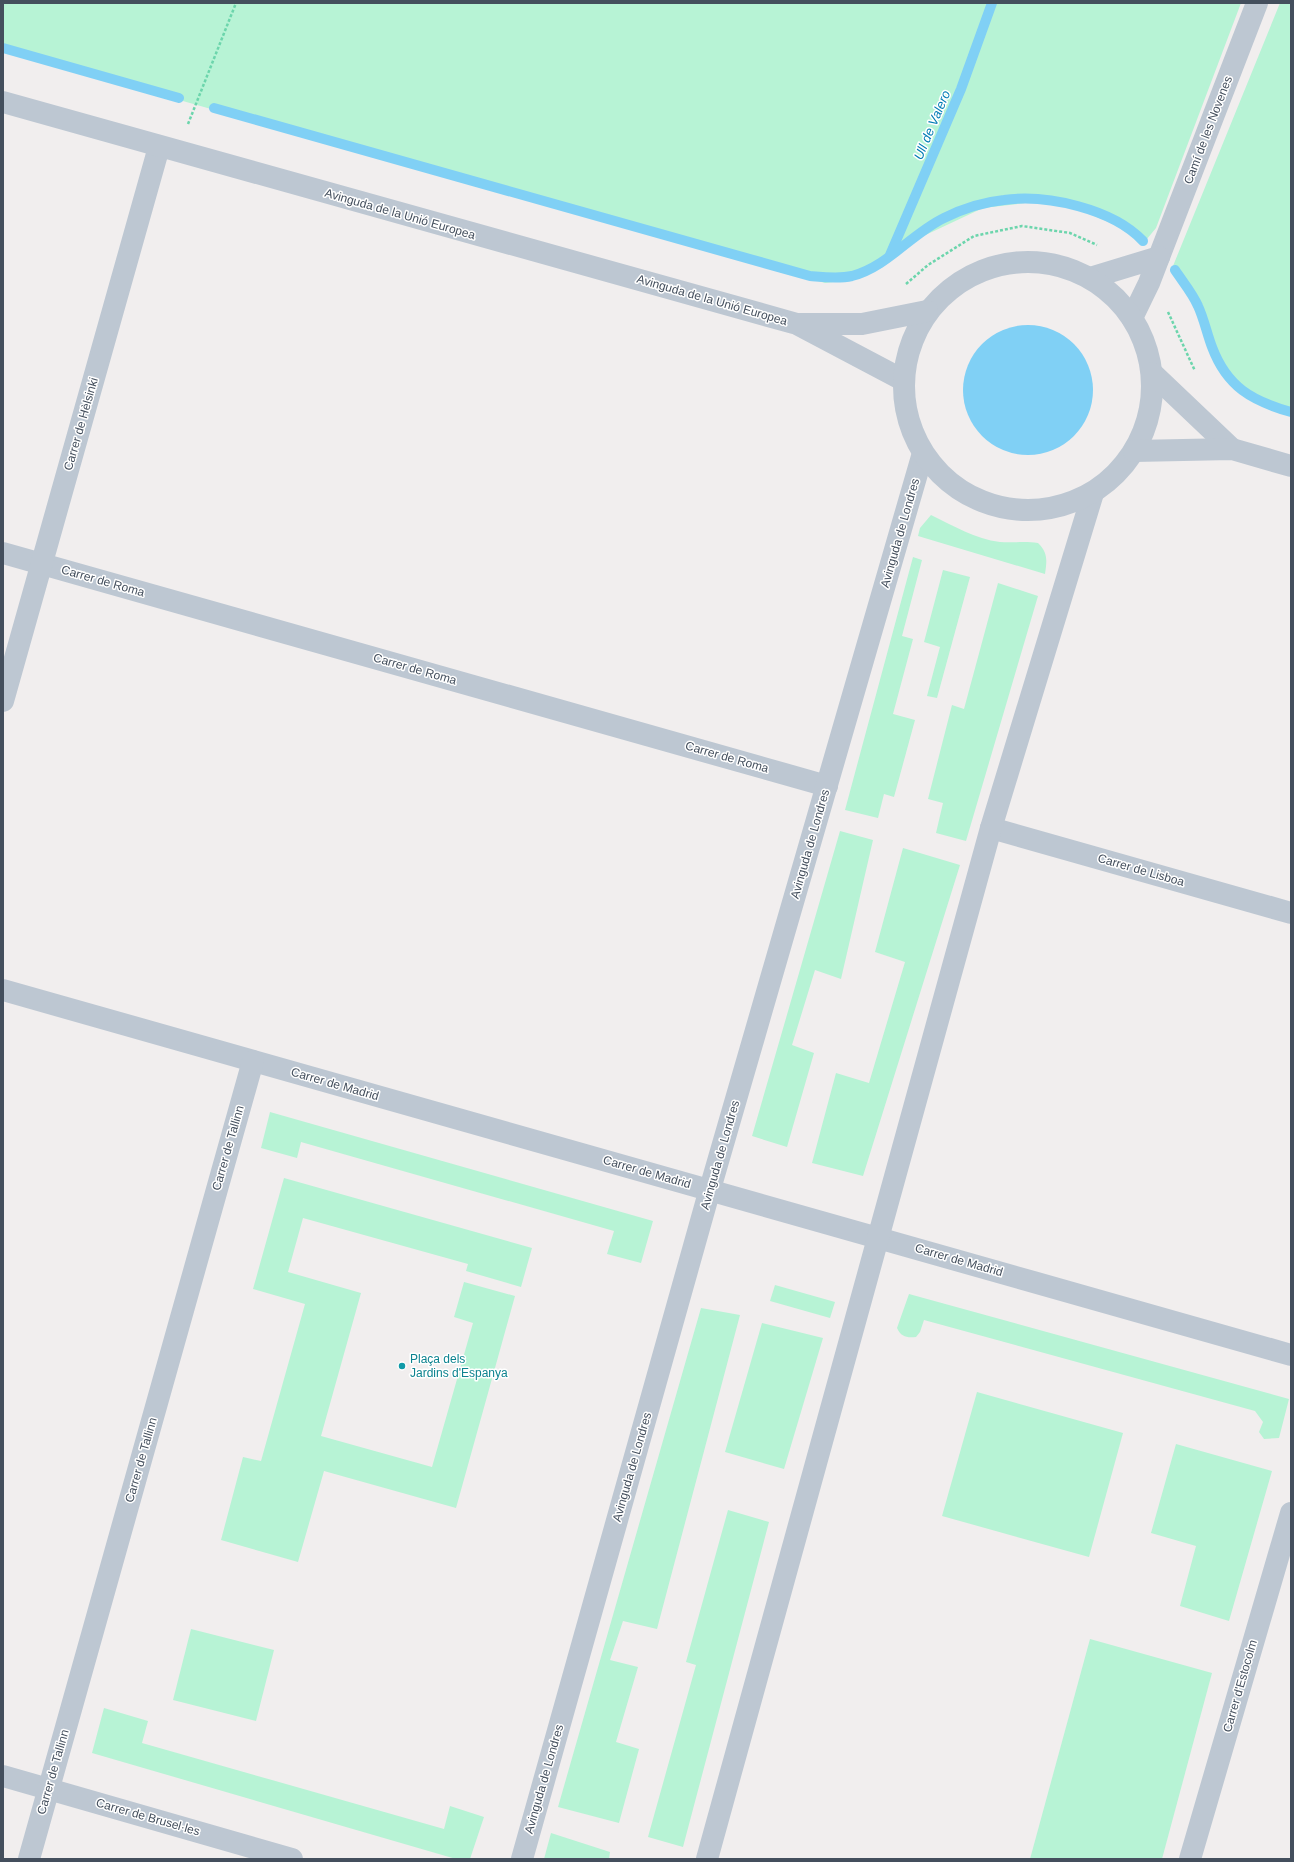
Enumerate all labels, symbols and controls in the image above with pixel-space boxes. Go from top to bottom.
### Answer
street label: Camí de les Novenes [1181,74,1235,186]
water label: Ull de Valero [911,88,953,162]
street label: Avinguda de la Unió Europea [323,186,477,242]
street label: Avinguda de la Unió Europea [635,272,789,328]
street label: Carrer de Hèlsinki [61,376,101,472]
street label: Avinguda de Londres [878,477,922,589]
street label: Carrer de Roma [60,562,147,600]
street label: Carrer de Roma [372,650,459,688]
street label: Carrer de Roma [684,738,771,776]
street label: Avinguda de Londres [788,788,832,900]
street label: Carrer de Lisboa [1096,851,1186,889]
street label: Carrer de Madrid [289,1065,381,1103]
street label: Avinguda de Londres [698,1099,742,1211]
street label: Carrer de Tallinn [209,1104,247,1192]
street label: Carrer de Madrid [601,1153,693,1191]
street label: Carrer de Madrid [913,1241,1005,1279]
place label: Plaça dels Jardins d'Espanya [410,1352,508,1380]
marker: Plaça dels Jardins d'Espanya [397,1361,407,1371]
street label: Avinguda de Londres [610,1411,654,1523]
street label: Carrer de Tallinn [122,1416,160,1504]
street label: Carrer d'Estocolm [1220,1638,1260,1734]
street label: Avinguda de Londres [522,1723,566,1835]
street label: Carrer de Tallinn [34,1728,72,1816]
street label: Carrer de Brusel·les [94,1795,202,1839]

